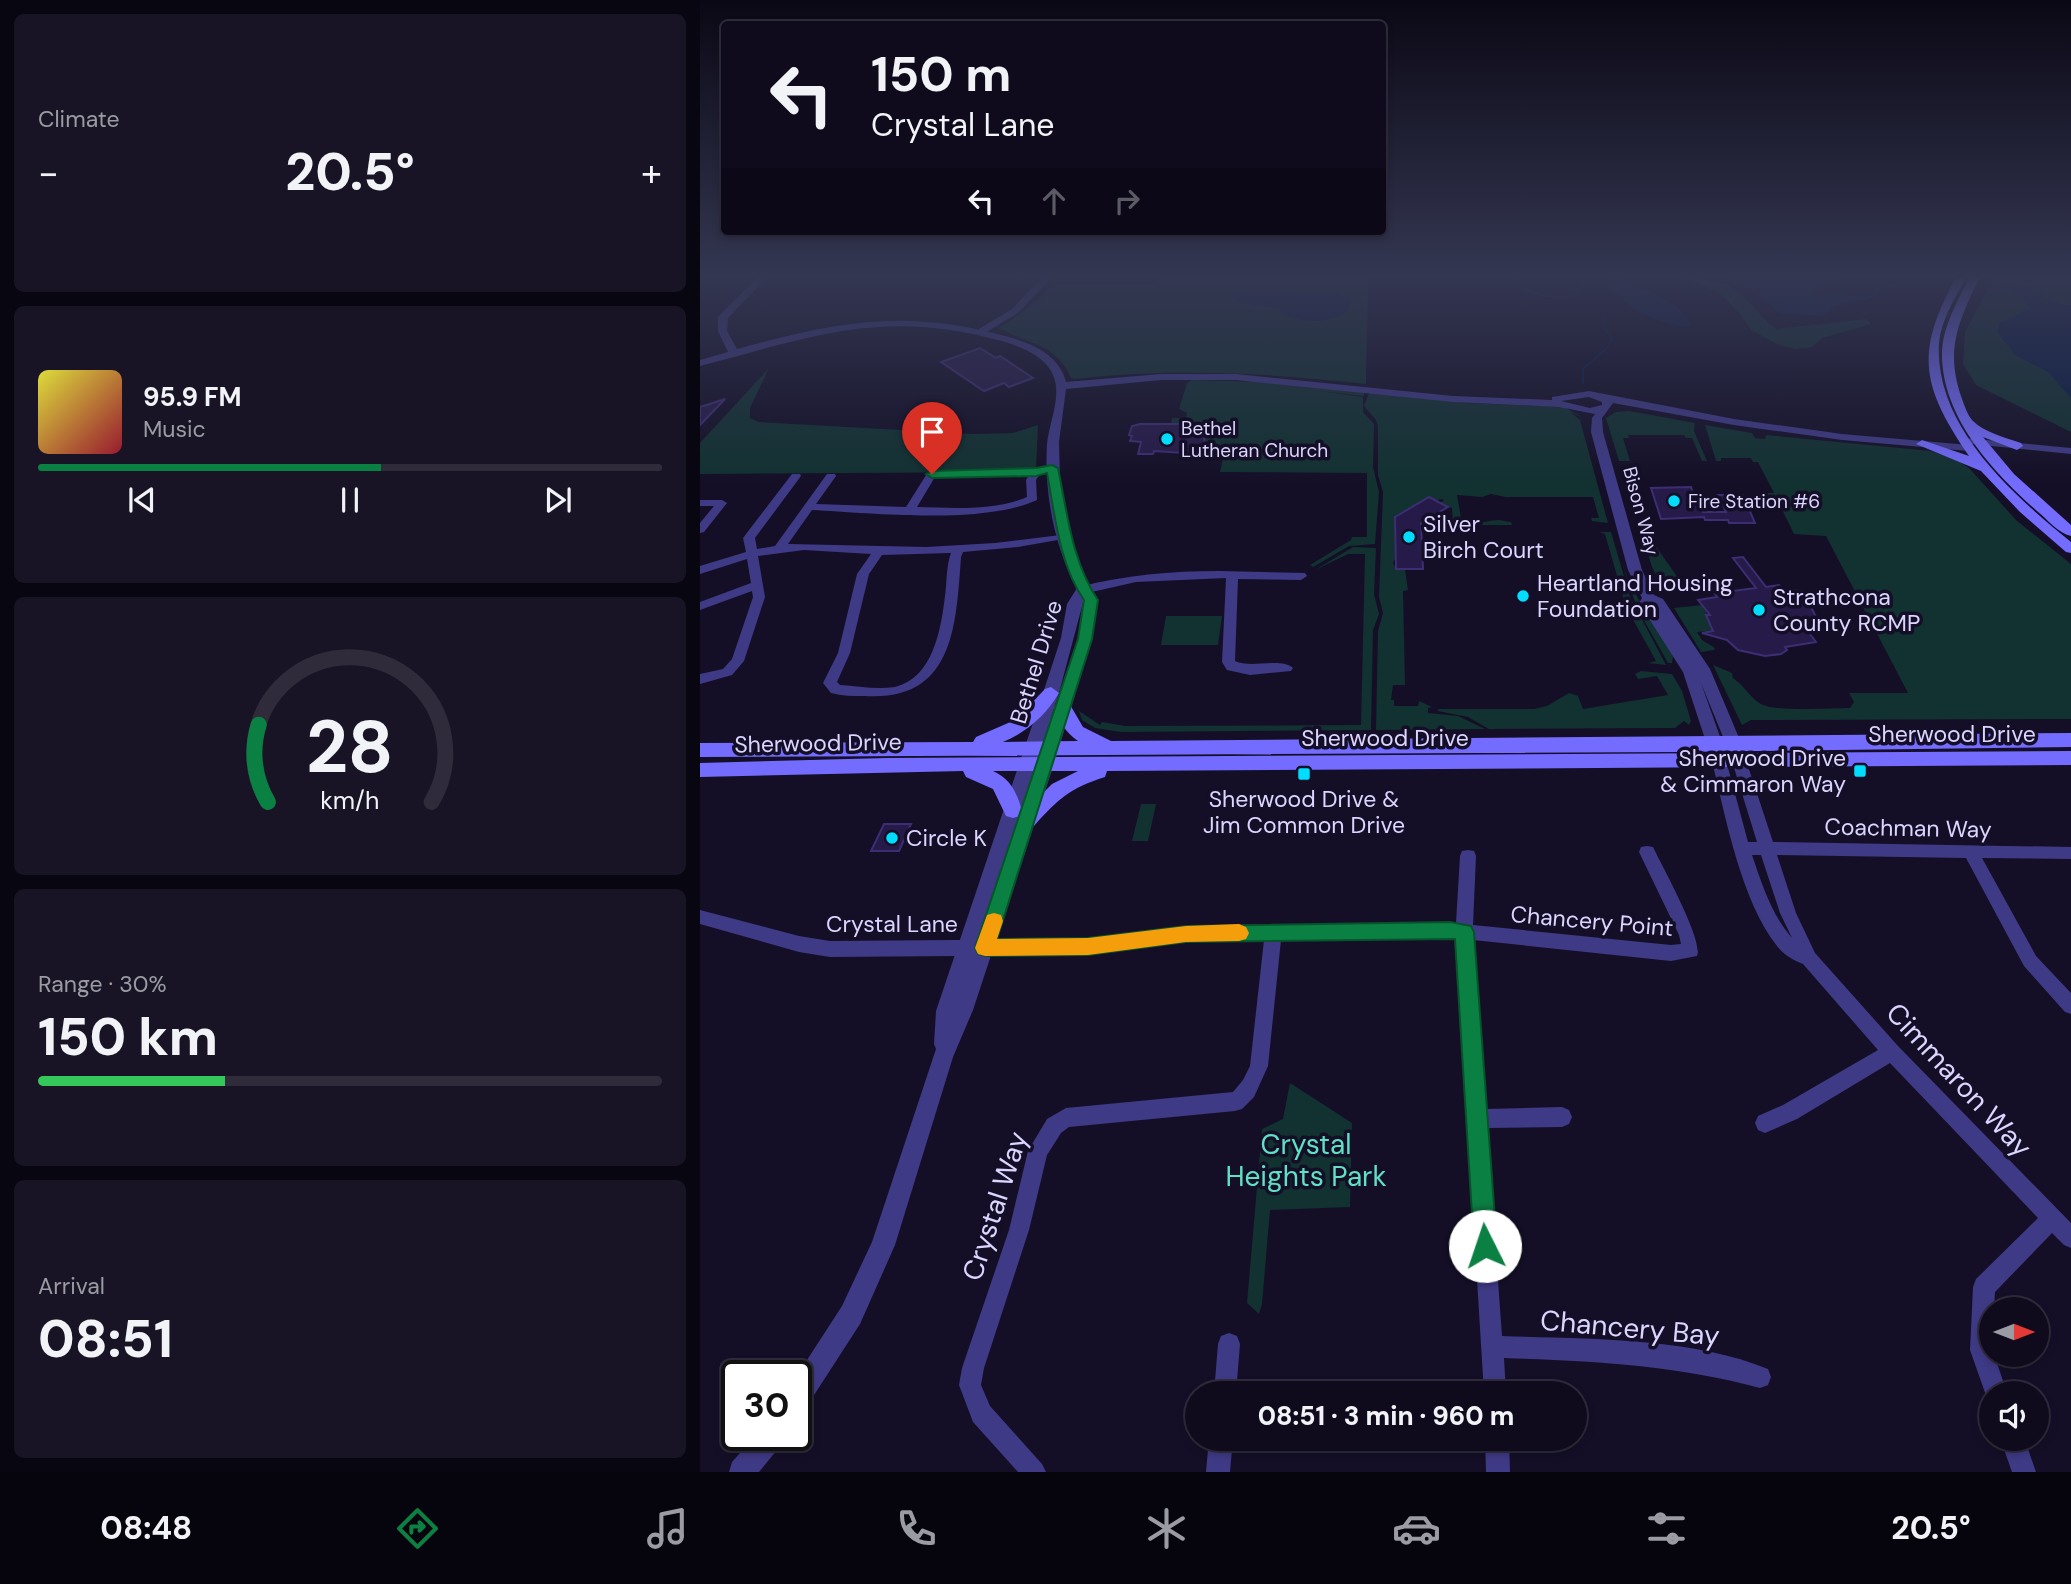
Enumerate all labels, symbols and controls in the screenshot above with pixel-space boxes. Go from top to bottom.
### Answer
text: 150 m [871,42,1011,106]
icon: left [756,49,847,140]
text: Climate [38,104,120,134]
text: Crystal Lane [871,104,1054,146]
text: 20.5° [285,138,415,206]
text: − [38,148,59,198]
text: + [641,148,662,198]
icon: left [962,182,1000,220]
icon: ahead [1035,182,1073,220]
icon: right [1108,182,1146,220]
text: 95.9 FM [143,380,242,414]
pin [902,402,962,474]
icon: arrive [913,413,951,451]
text: Music [143,414,206,444]
place label: Bethel Lutheran Church [1181,416,1328,463]
marker: Bethel Lutheran Church [1159,431,1175,447]
street label: Bison Way [1617,464,1665,559]
icon: previous [123,481,161,519]
icon: pause [331,481,369,519]
icon: next [539,481,577,519]
place label: Fire Station #6 [1688,489,1820,514]
marker: Fire Station #6 [1666,493,1682,509]
place label: Silver Birch Court [1423,509,1544,565]
marker: Silver Birch Court [1401,529,1417,545]
place label: Heartland Housing Foundation [1537,568,1733,624]
place label: Strathcona County RCMP [1773,582,1920,638]
marker: Heartland Housing Foundation [1515,588,1531,604]
street label: Bethel Drive [1003,597,1069,727]
marker: Strathcona County RCMP [1751,602,1767,618]
text: 28 [306,700,394,795]
street label: Sherwood Drive [1868,719,2036,749]
street label: Sherwood Drive [1301,723,1469,753]
street label: Sherwood Drive [734,727,902,759]
place label: Sherwood Drive & Cimmaron Way [1660,743,1846,799]
marker: Sherwood Drive & Cimmaron Way [1852,763,1868,779]
marker: Sherwood Drive & Jim Common Drive [1296,766,1312,782]
text: km/h [320,784,380,817]
place label: Sherwood Drive & Jim Common Drive [1203,784,1405,840]
street label: Coachman Way [1824,812,1992,844]
place label: Circle K [906,823,987,853]
marker: Circle K [884,830,900,846]
street label: Chancery Point [1509,899,1675,943]
street label: Crystal Lane [826,909,958,939]
text: Range · 30% [38,969,167,999]
street label: Cimmaron Way [1878,995,2040,1165]
text: 150 km [38,1003,218,1071]
park label: Crystal Heights Park [1225,1126,1387,1195]
street label: Crystal Way [954,1127,1036,1285]
position arrow [1448,1209,1522,1283]
text: Arrival [38,1271,105,1301]
north arrow [1979,1297,2049,1367]
map controls [1979,1297,2049,1451]
street label: Chancery Bay [1539,1302,1721,1354]
text: 08:51 [38,1305,173,1373]
speed limit sign: 30 [721,1360,812,1451]
button: sound [1979,1381,2049,1451]
text: 08:51 · 3 min · 960 m [1258,1399,1514,1433]
icon: directions [393,1504,442,1553]
icon: music [643,1504,692,1553]
icon: phone [892,1504,941,1553]
icon: climate [1142,1504,1191,1553]
icon: car [1392,1504,1441,1553]
icon: filters [1642,1504,1691,1553]
text: 08:48 [100,1507,192,1549]
text: 20.5° [1891,1507,1971,1549]

